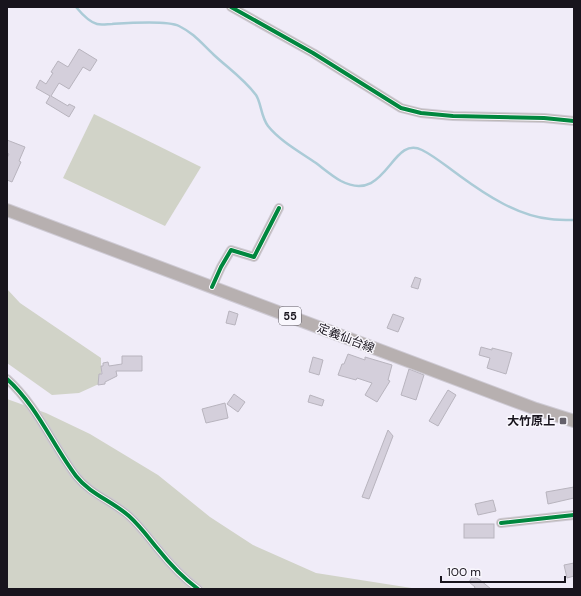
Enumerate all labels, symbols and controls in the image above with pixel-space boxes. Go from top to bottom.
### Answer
road number: 55 [279,307,301,325]
street label: 定義仙台線 [315,320,377,356]
place label: 大竹原上 [507,413,555,429]
marker: 大竹原上 [558,416,568,426]
scale bar [441,558,565,584]
text: 100 m [447,564,481,580]

